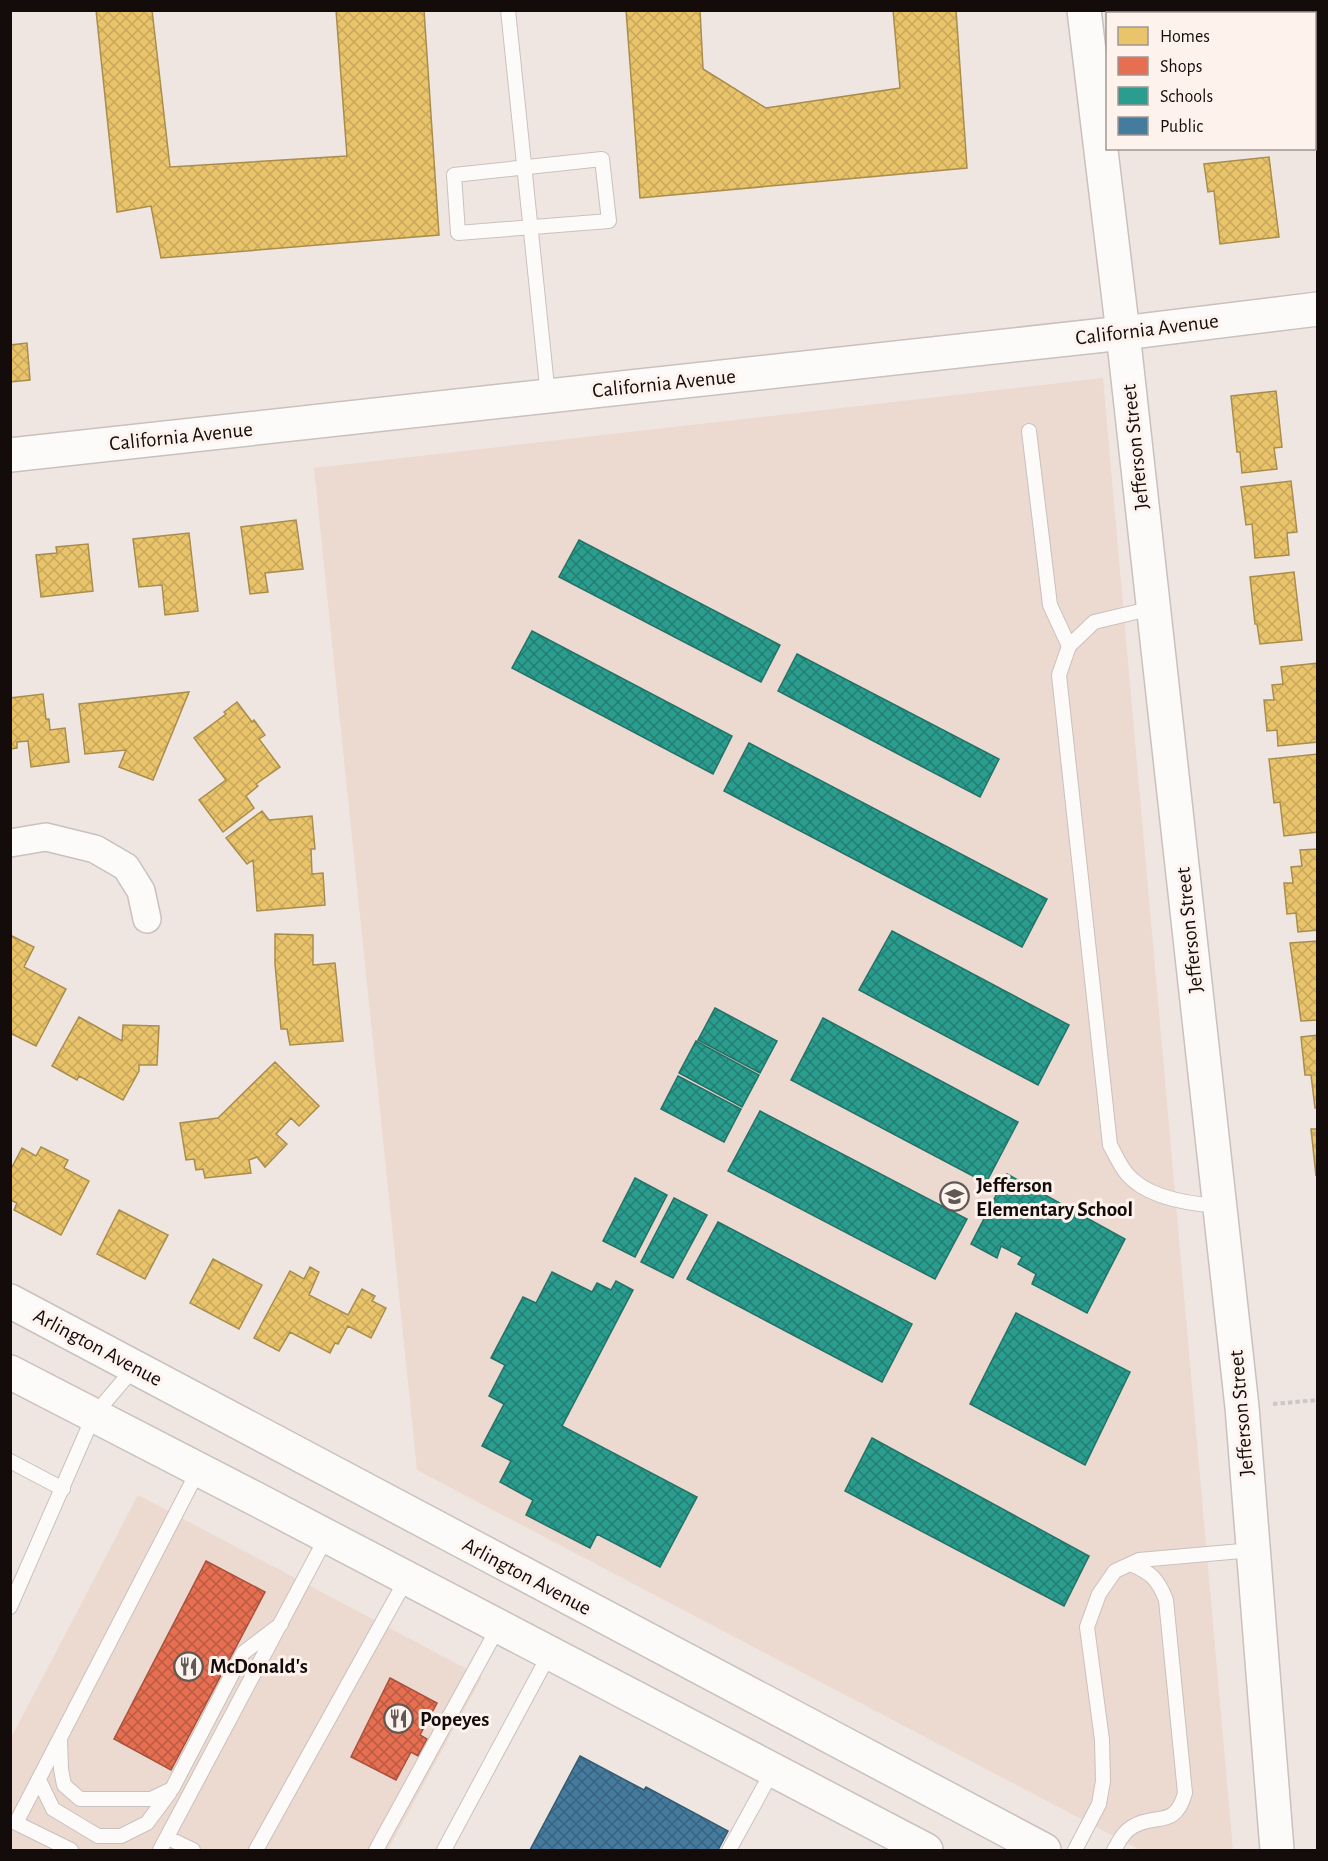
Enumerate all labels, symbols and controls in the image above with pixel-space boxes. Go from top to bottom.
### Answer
legend [1106,12,1316,150]
text: Homes [1160,28,1210,46]
text: Shops [1160,58,1202,76]
text: Schools [1160,88,1213,106]
text: Public [1160,118,1203,136]
street label: California Avenue [1074,310,1220,349]
street label: California Avenue [591,366,737,401]
street label: Jefferson Street [1118,383,1153,511]
street label: California Avenue [108,419,254,454]
street label: Jefferson Street [1172,866,1207,994]
place label: Jefferson Elementary School [976,1175,1133,1220]
school or university icon: Jefferson Elementary School [939,1181,971,1213]
street label: Arlington Avenue [30,1305,165,1390]
street label: Jefferson Street [1226,1349,1257,1477]
street label: Arlington Avenue [459,1534,594,1619]
restaurant icon: McDonald's [173,1650,205,1682]
place label: McDonald's [210,1656,308,1677]
restaurant icon: Popeyes [383,1703,415,1735]
place label: Popeyes [420,1709,489,1730]

